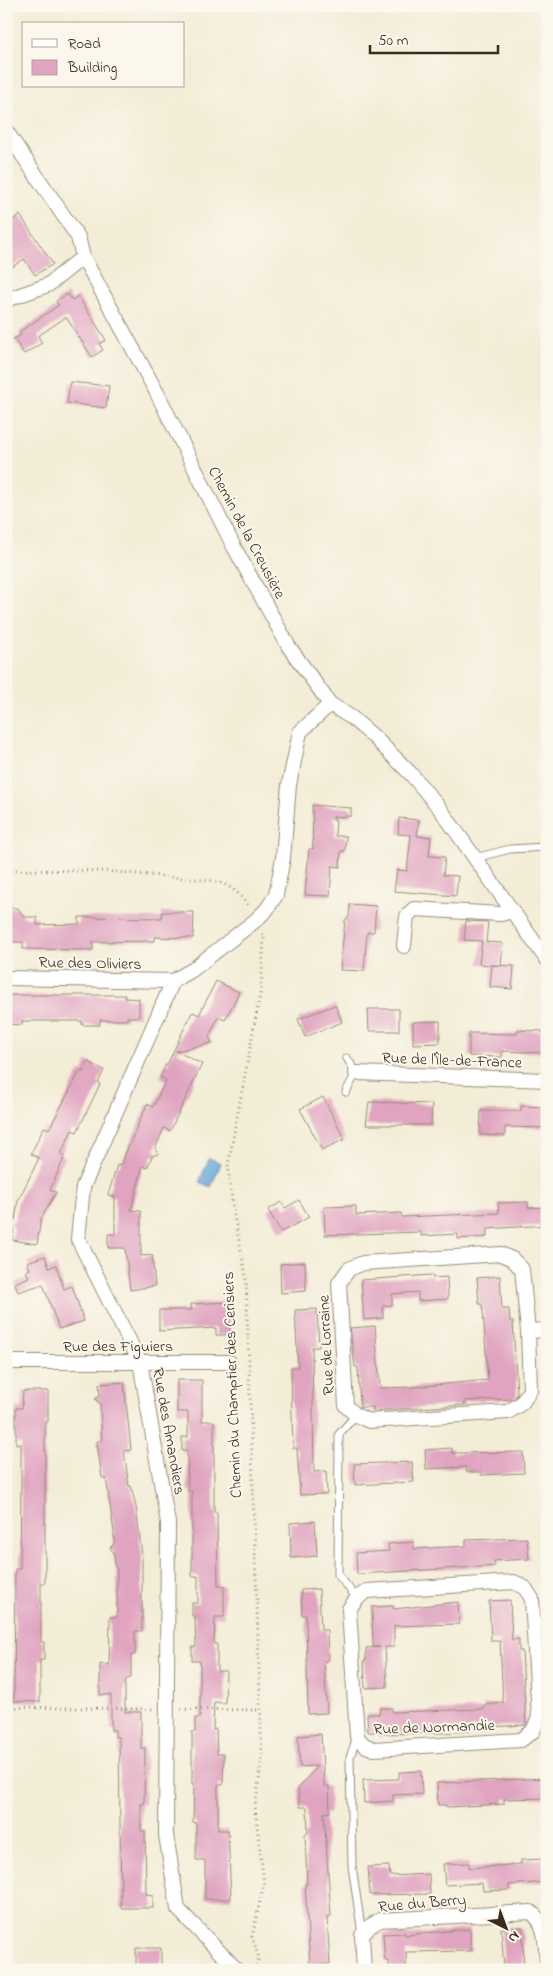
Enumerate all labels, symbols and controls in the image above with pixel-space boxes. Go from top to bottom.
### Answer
legend [22,22,185,88]
scale bar [370,22,498,54]
text: 50 m [378,30,409,52]
text: Road [68,33,101,55]
text: Building [67,57,117,80]
street label: Chemin de la Creusière [201,463,292,604]
street label: Rue des Oliviers [38,951,142,977]
street label: Rue de l'Île-de-France [381,1047,523,1075]
street label: Chemin du Champtier des Cerisiers [217,1271,249,1499]
street label: Rue de Lorraine [312,1294,342,1395]
street label: Rue des Figuiers [63,1335,173,1359]
street label: Rue des Amandiers [145,1366,191,1497]
street label: Rue de Normandie [373,1714,496,1742]
street label: Rue du Berry [377,1888,467,1920]
north arrow [480,1904,530,1954]
text: N [503,1926,524,1948]

